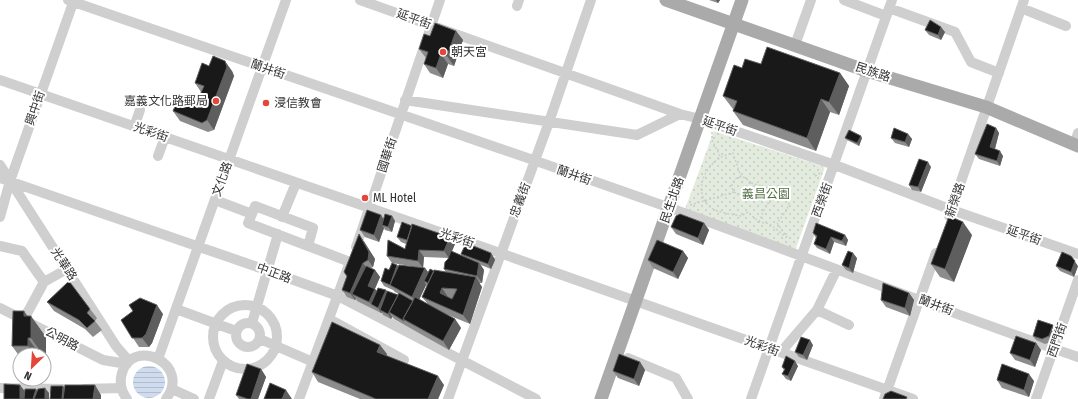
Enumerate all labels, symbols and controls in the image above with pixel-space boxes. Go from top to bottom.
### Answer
street label: 延平街 [395,6,433,32]
place label: 朝天宮 [451,45,487,59]
marker: 朝天宮 [438,47,448,57]
street label: 蘭井街 [249,57,287,81]
street label: 民族路 [854,60,892,84]
street label: 興中街 [23,89,47,127]
place label: 嘉義文化路郵局 [124,94,208,108]
marker: 嘉義文化路郵局 [211,96,221,106]
place label: 浸信教會 [274,96,322,110]
marker: 浸信教會 [261,98,271,108]
street label: 延平街 [701,114,739,138]
street label: 光彩街 [132,120,170,144]
street label: 國華街 [375,136,399,174]
street label: 文化路 [209,160,235,198]
street label: 蘭井街 [555,163,593,187]
street label: 民生北路 [658,175,686,225]
street label: 忠義街 [507,181,533,219]
street label: 西榮街 [809,181,835,219]
street label: 新榮路 [943,181,967,219]
park label: 義昌公園 [742,187,790,201]
place label: ML Hotel [373,191,416,205]
marker: ML Hotel [360,193,370,203]
street label: 延平街 [1005,223,1043,247]
street label: 光彩街 [438,226,476,250]
street label: 光華路 [48,245,80,283]
street label: 中正路 [255,260,293,286]
street label: 蘭井街 [917,292,955,318]
street label: 西門街 [1045,321,1069,359]
street label: 公明路 [43,324,81,354]
street label: 光彩街 [743,333,781,359]
north arrow [12,347,52,387]
text: N [22,368,34,383]

